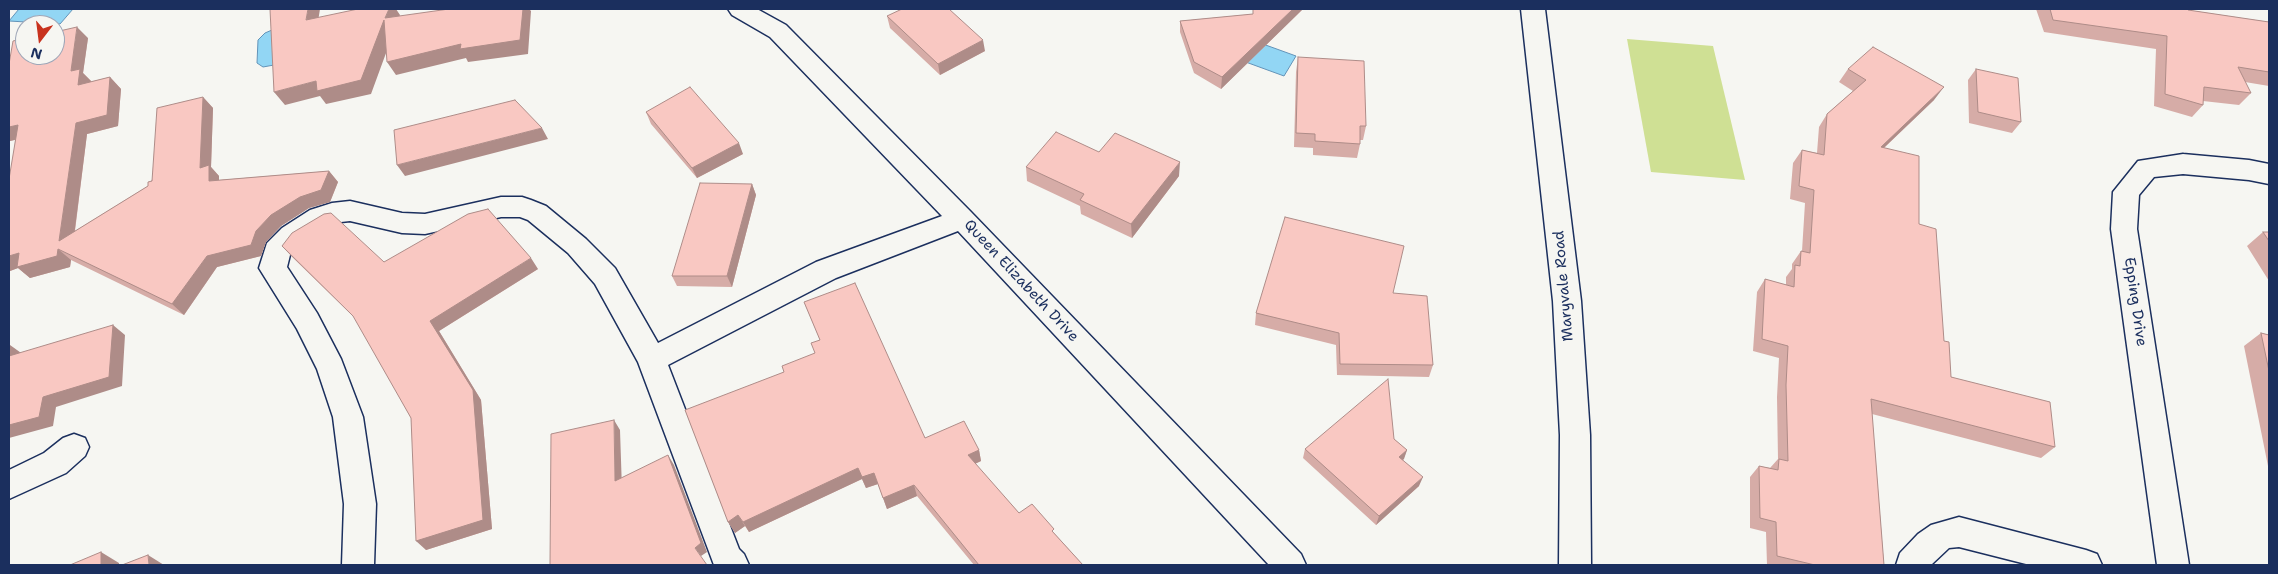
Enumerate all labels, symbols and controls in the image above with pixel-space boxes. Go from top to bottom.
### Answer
north arrow [15,15,65,65]
text: N [29,43,44,64]
street label: Queen Elizabeth Drive [960,216,1082,346]
street label: Maryvale Road [1550,230,1578,342]
street label: Epping Drive [2120,256,2150,348]

